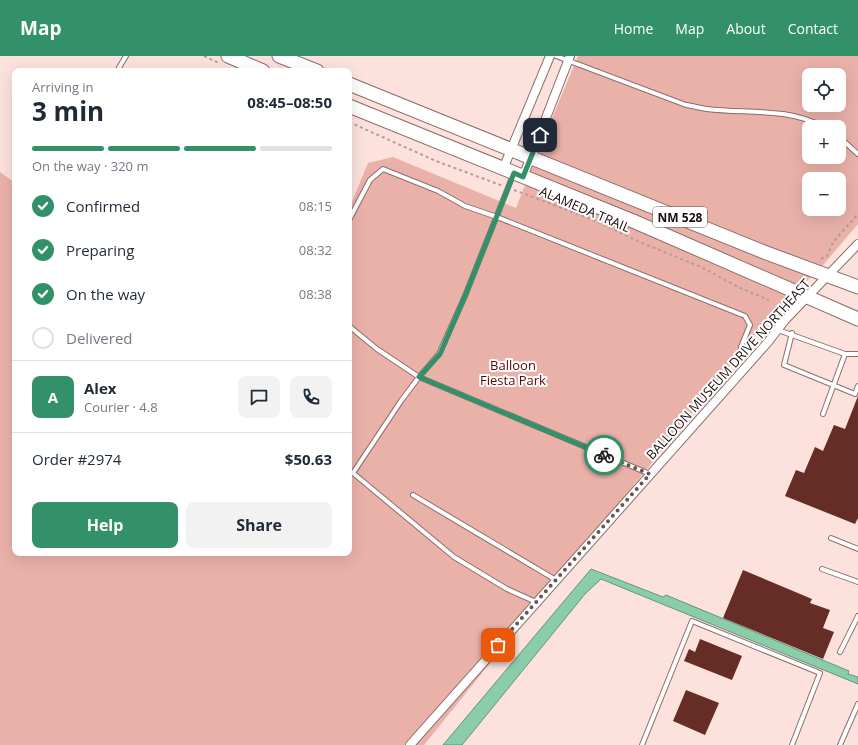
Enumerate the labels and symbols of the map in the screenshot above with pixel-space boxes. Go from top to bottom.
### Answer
pin [523,118,557,152]
street label: ALAMEDA TRAIL [537,182,633,236]
road number: NM 528 [653,207,707,227]
street label: BALLOON MUSEUM DRIVE NORTHEAST [642,274,815,463]
park label: Balloon Fiesta Park [480,356,546,389]
courier [584,435,624,475]
pin [481,628,515,662]

